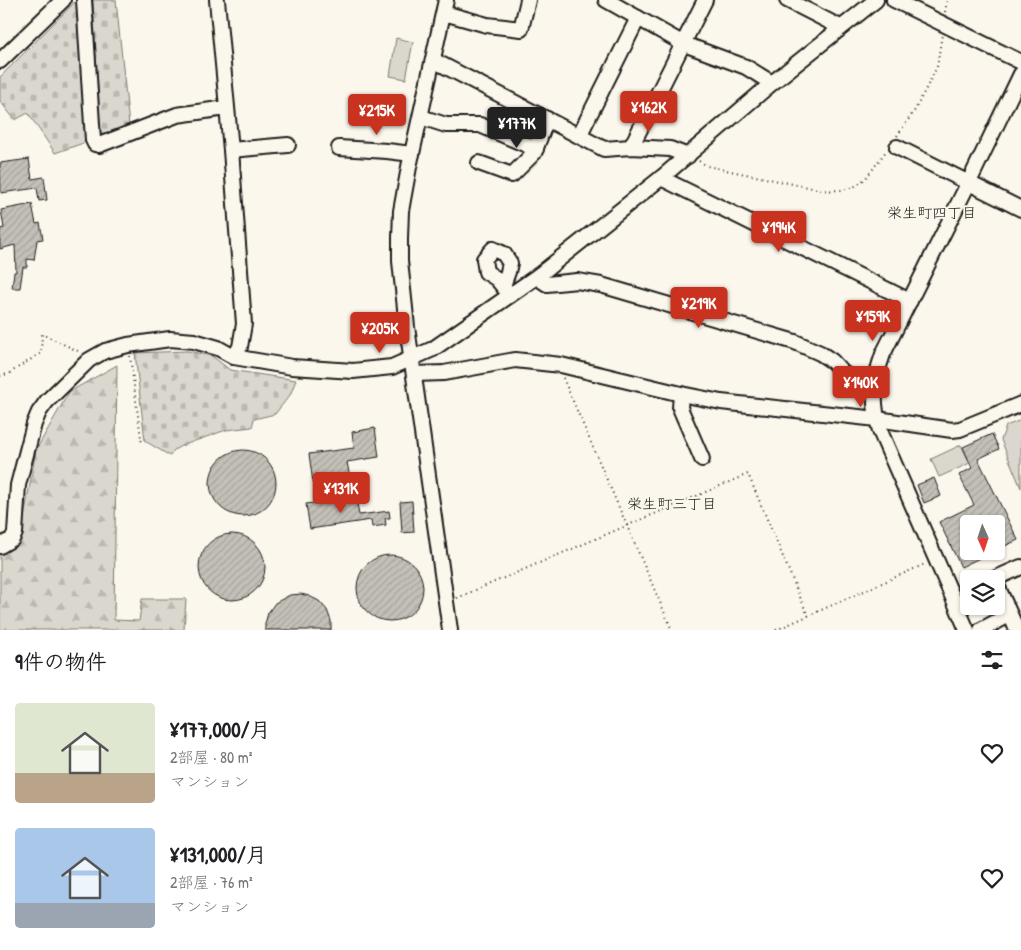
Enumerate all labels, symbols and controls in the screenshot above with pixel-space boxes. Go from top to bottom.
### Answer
pin: ¥162K [614,90,684,133]
pin: ¥215K [342,94,412,136]
text: ¥162K [631,96,667,118]
text: ¥215K [359,99,395,121]
pin: ¥177K [482,106,552,149]
text: ¥177K [498,112,536,134]
district label: 栄生町四丁目 [887,202,977,223]
pin: ¥194K [744,210,814,253]
text: ¥194K [762,216,796,238]
pin: ¥219K [664,286,734,329]
text: ¥219K [682,292,716,314]
pin: ¥159K [838,300,908,342]
text: ¥159K [856,305,890,327]
pin: ¥205K [345,312,415,354]
text: ¥205K [361,317,399,339]
pin: ¥140K [826,366,896,408]
text: ¥140K [844,371,878,393]
pin: ¥131K [306,472,376,514]
text: ¥131K [324,477,358,499]
district label: 栄生町三丁目 [627,493,717,514]
north arrow [960,515,1005,560]
map controls [960,515,1005,615]
button: layers [960,570,1005,615]
icon: filters [978,646,1006,674]
text: 9件の物件 [15,647,107,676]
text: ¥177,000/月 [170,715,271,744]
icon: home [55,723,115,783]
icon: heart [978,739,1006,767]
text: 2部屋 · 80 m² [170,746,252,768]
text: マンション [170,770,249,792]
text: ¥131,000/月 [170,840,267,869]
icon: home [55,848,115,908]
icon: heart [978,864,1006,892]
text: 2部屋 · 76 m² [170,871,253,893]
text: マンション [170,895,249,917]

